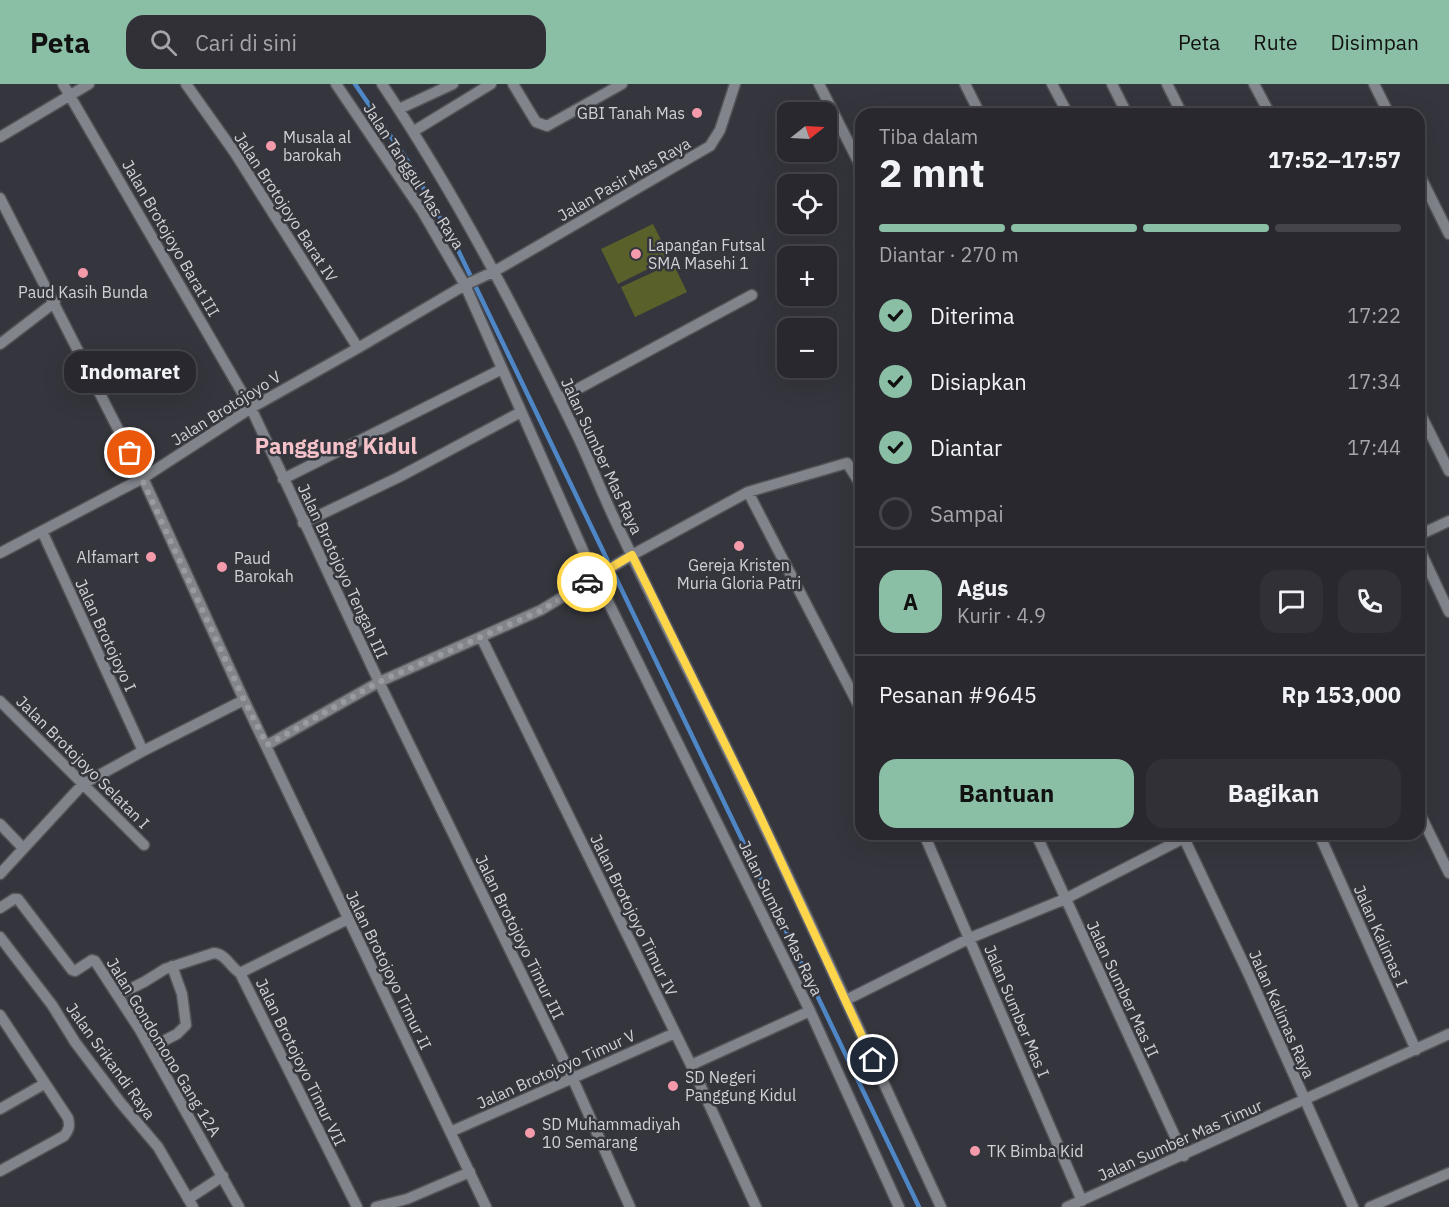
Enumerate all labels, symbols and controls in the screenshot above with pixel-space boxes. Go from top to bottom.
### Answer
search box [126,15,546,69]
text: Peta [30,24,90,61]
icon: search [147,26,180,59]
text: Cari di sini [195,28,297,57]
text: Peta [1178,28,1220,56]
text: Rute [1253,28,1298,56]
text: Disimpan [1331,28,1419,56]
street label: Jalan Tanggul Mas Raya [359,99,469,253]
north arrow [777,102,837,162]
map controls [777,102,837,378]
place label: GBI Tanah Mas [577,103,685,123]
marker: GBI Tanah Mas [690,106,704,120]
text: Tiba dalam [879,123,978,150]
place label: Musala al barokah [283,127,351,165]
street label: Jalan Brotojoyo Barat IV [230,128,342,286]
street label: Jalan Pasir Mas Raya [554,133,694,225]
marker: Musala al barokah [264,139,278,153]
text: 17:52–17:57 [1268,145,1401,174]
text: 2 mnt [879,147,985,198]
street label: Jalan Brotojoyo Barat III [118,156,224,320]
button: locate [777,174,837,234]
place label: Lapangan Futsal SMA Masehi 1 [648,235,765,273]
text: Diantar · 270 m [879,241,1019,268]
button: + [777,246,837,306]
marker: Lapangan Futsal SMA Masehi 1 [629,247,643,261]
marker: Paud Kasih Bunda [76,266,90,280]
place label: Paud Kasih Bunda [18,282,148,302]
icon: check [879,299,912,332]
text: Diterima [930,301,1015,330]
text: 17:22 [1347,302,1401,329]
button: − [777,318,837,378]
callout: Indomaret [64,351,196,393]
text: Indomaret [80,358,180,385]
icon: check [879,365,912,398]
street label: Jalan Brotojoyo V [168,366,285,450]
text: Disiapkan [930,367,1027,396]
text: 17:34 [1347,368,1401,395]
street label: Jalan Sumber Mas Raya [557,375,647,538]
pin [104,427,155,478]
district label: Panggung Kidul [255,431,418,460]
icon: check [879,431,912,464]
text: Diantar [930,433,1002,462]
text: 17:44 [1347,434,1401,461]
icon: bag [113,436,146,469]
street label: Jalan Brotojoyo Tengah III [294,480,392,662]
text: Sampai [930,499,1004,528]
marker: Gereja Kristen Muria Gloria Patri [732,539,746,553]
place label: Alfamart [77,547,139,567]
place label: Paud Barokah [234,548,294,586]
marker: Alfamart [144,550,158,564]
courier [557,552,617,612]
place label: Gereja Kristen Muria Gloria Patri [677,555,801,593]
marker: Paud Barokah [215,560,229,574]
icon: car [571,566,604,599]
button: chat [1260,570,1323,633]
button: phone [1338,570,1401,633]
text: Agus [957,573,1008,602]
street label: Jalan Brotojoyo I [71,575,141,695]
text: A [903,587,918,616]
text: Kurir · 4.9 [957,602,1046,629]
text: Pesanan #9645 [879,680,1037,709]
text: Rp 153,000 [1282,680,1401,709]
street label: Jalan Brotojoyo Selatan I [12,691,154,833]
button: Bantuan [879,759,1134,828]
button: Bagikan [1146,759,1401,828]
street label: Jalan Brotojoyo Timur IV [586,831,682,999]
street label: Jalan Sumber Mas Raya [735,837,828,999]
street label: Jalan Brotojoyo Timur III [471,851,569,1023]
street label: Jalan Kalimas I [1350,882,1412,990]
street label: Jalan Brotojoyo Timur II [342,887,436,1053]
street label: Jalan Sumber Mas II [1083,918,1163,1060]
street label: Jalan Sumber Mas I [980,942,1054,1080]
street label: Jalan Kalimas Raya [1245,947,1319,1082]
street label: Jalan Gondomono Gang 12A [103,954,225,1140]
street label: Jalan Brotojoyo Timur VII [252,975,350,1149]
street label: Jalan Srikandi Raya [62,999,160,1124]
street label: Jalan Brotojoyo Timur V [474,1025,639,1113]
pin [847,1034,898,1085]
icon: home [856,1043,889,1076]
place label: SD Negeri Panggung Kidul [685,1067,796,1105]
marker: SD Negeri Panggung Kidul [666,1079,680,1093]
street label: Jalan Sumber Mas Timur [1095,1095,1265,1185]
place label: SD Muhammadiyah 10 Semarang [542,1114,681,1152]
marker: SD Muhammadiyah 10 Semarang [523,1126,537,1140]
place label: TK Bimba Kid [987,1141,1084,1161]
marker: TK Bimba Kid [968,1144,982,1158]

